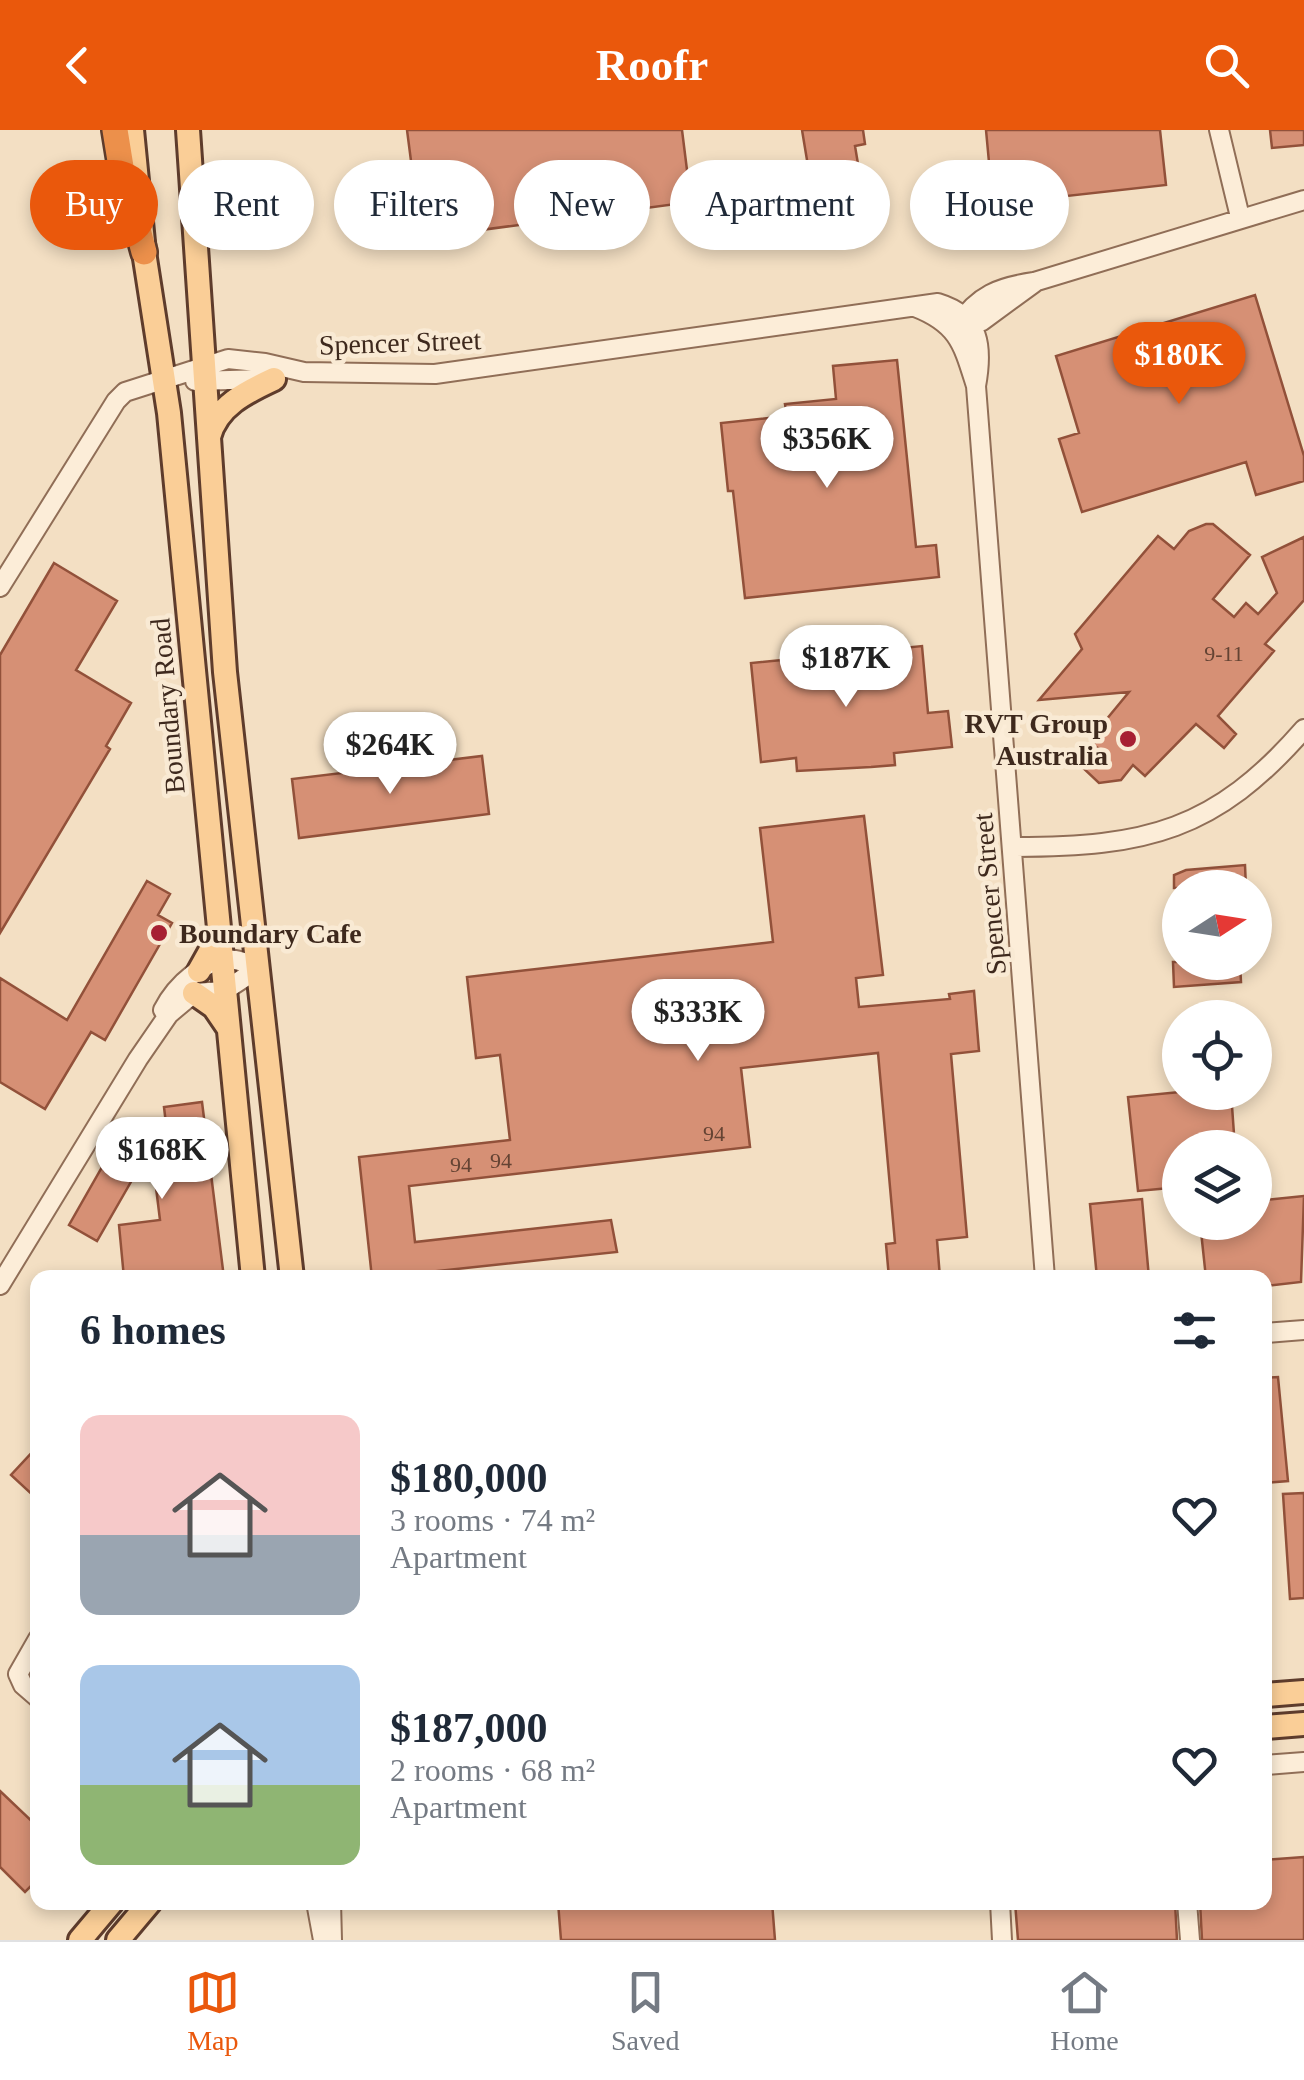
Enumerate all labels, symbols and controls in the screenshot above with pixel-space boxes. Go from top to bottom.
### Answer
icon: back [50,38,105,93]
icon: search [1199,38,1254,93]
text: Roofr [596,40,708,90]
chip: Buy [30,160,158,250]
chip: Rent [178,160,314,250]
chip: Filters [334,160,494,250]
chip: New [514,160,650,250]
chip: Apartment [670,160,890,250]
chip: House [910,160,1069,250]
pin: $180K [1109,322,1249,407]
street label: Spencer Street [318,324,482,361]
text: $180K [1135,336,1223,372]
pin: $356K [757,406,897,491]
text: $356K [783,420,871,456]
street label: Boundary Road [144,617,191,795]
pin: $187K [776,625,916,710]
text: $187K [802,639,890,675]
house number: 9-11 [1204,641,1244,666]
place label: RVT Group Australia [965,708,1108,771]
pin: $264K [320,712,460,797]
text: $264K [346,726,434,762]
marker: RVT Group Australia [1117,728,1139,750]
street label: Spencer Street [967,811,1012,976]
north arrow [1162,870,1272,980]
map controls [1162,870,1272,1240]
place label: Boundary Cafe [179,918,362,949]
marker: Boundary Cafe [148,922,170,944]
pin: $333K [628,979,768,1064]
text: $333K [654,993,742,1029]
button: locate [1162,1000,1272,1110]
pin: $168K [92,1117,232,1202]
house number: 94 [703,1121,725,1146]
button: layers [1162,1130,1272,1240]
text: $168K [118,1131,206,1167]
house number: 94 [490,1148,512,1173]
house number: 94 [450,1152,472,1177]
icon: filters [1167,1303,1222,1358]
text: 6 homes [80,1307,226,1353]
icon: home [160,1455,280,1575]
text: $180,000 [390,1455,548,1501]
icon: heart [1167,1488,1222,1543]
text: 3 rooms · 74 m² [390,1502,595,1538]
text: Apartment [390,1539,527,1575]
icon: home [160,1705,280,1825]
text: $187,000 [390,1705,548,1751]
icon: heart [1167,1738,1222,1793]
text: 2 rooms · 68 m² [390,1752,595,1788]
text: Apartment [390,1789,527,1825]
tab: Map [185,1965,240,2057]
tab: Saved [611,1965,679,2057]
tab: Home [1050,1965,1119,2057]

